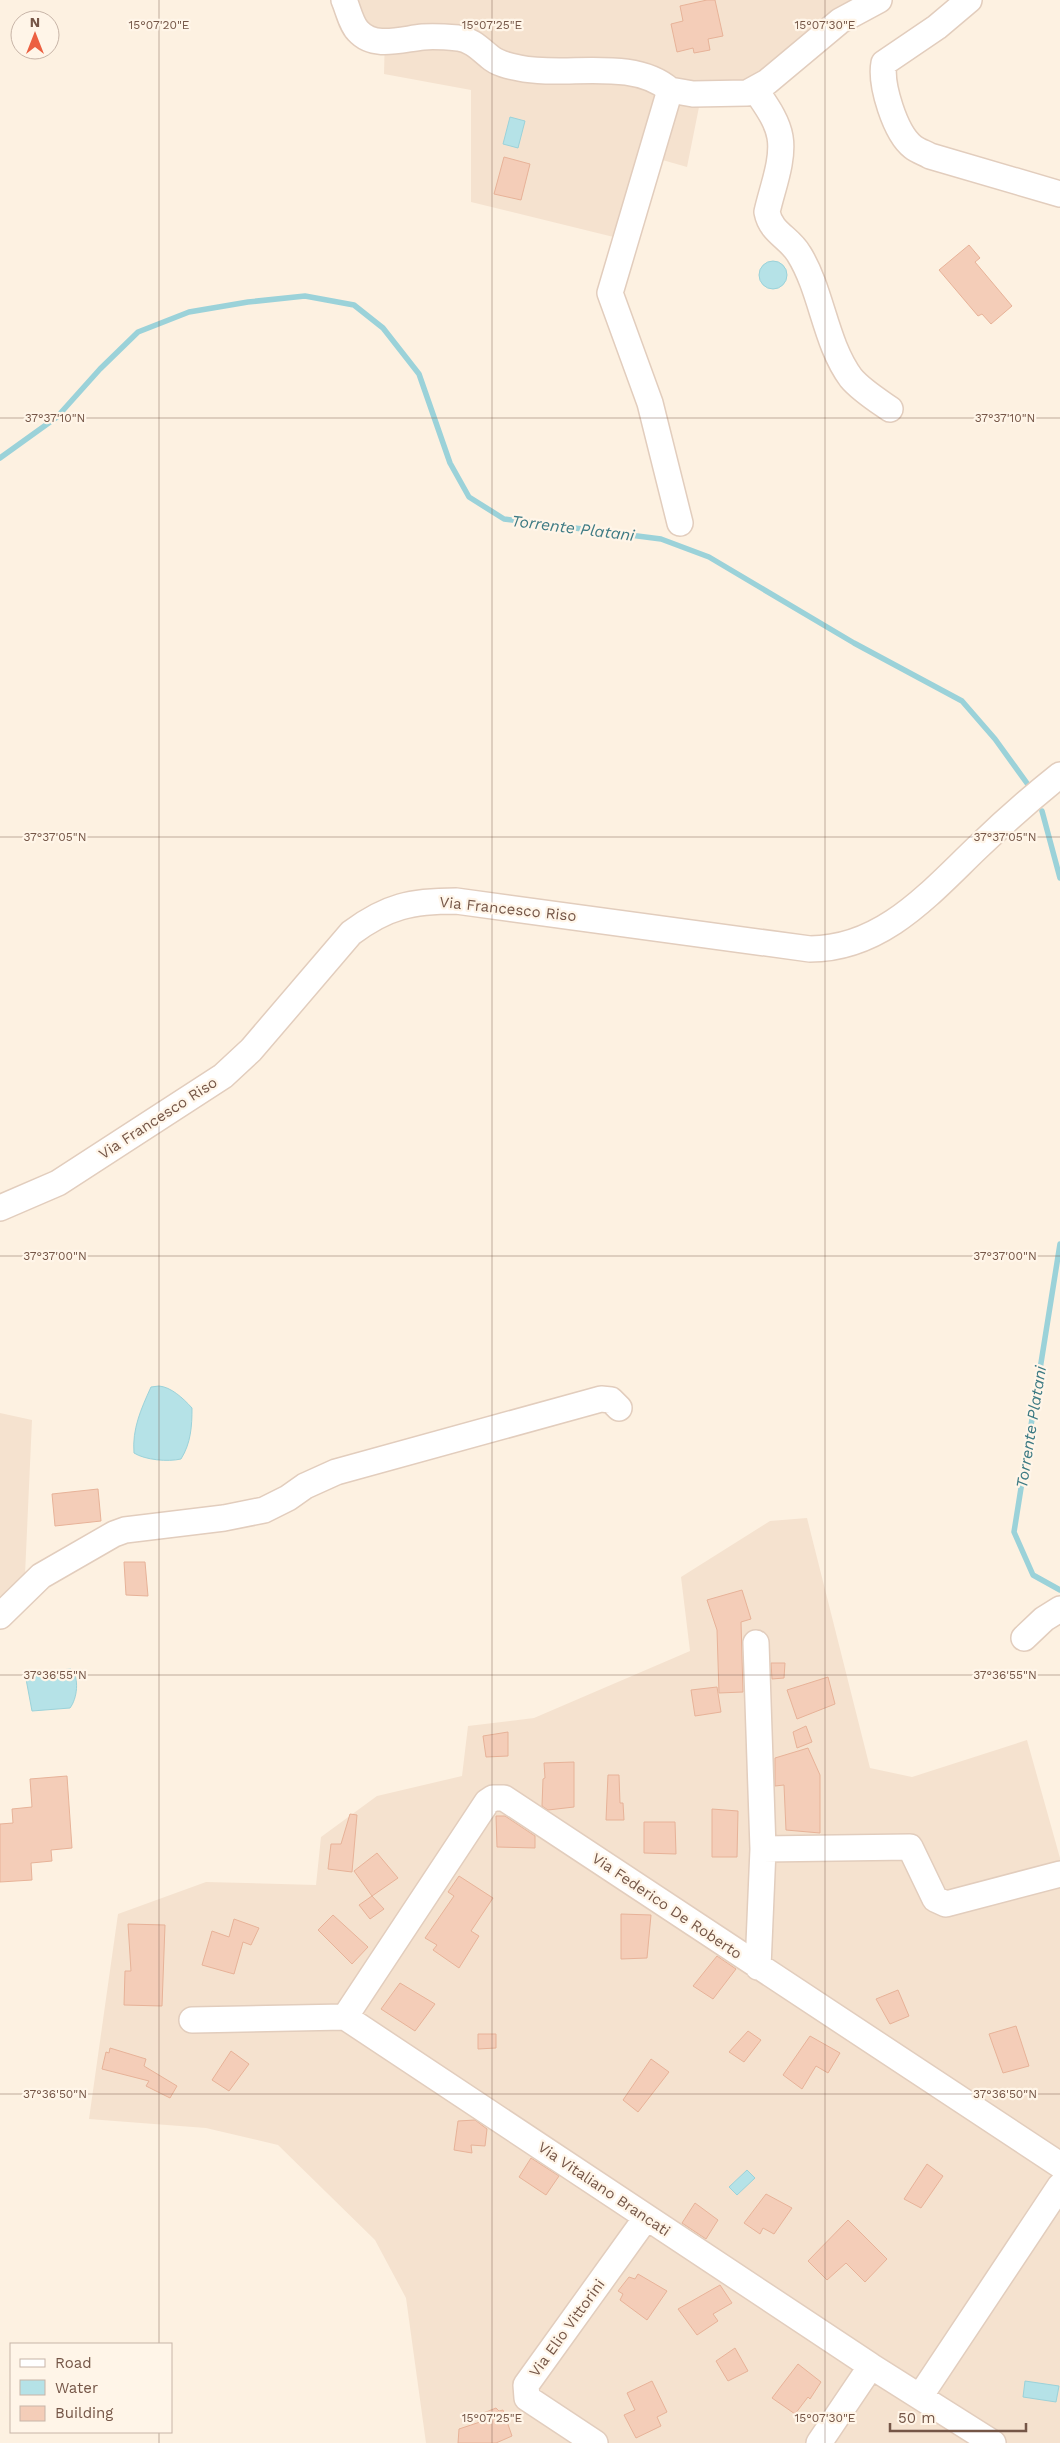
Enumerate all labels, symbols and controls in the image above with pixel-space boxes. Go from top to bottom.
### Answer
north arrow [10,10,60,60]
text: N [30,14,40,30]
text: 15°07'20"E [129,18,190,32]
text: 15°07'25"E [462,18,523,32]
text: 15°07'30"E [795,18,856,32]
text: 37°37'10"N [25,411,85,425]
text: 37°37'10"N [975,411,1035,425]
water label: Torrente Platani [510,511,636,545]
text: 37°37'05"N [24,830,86,844]
text: 37°37'05"N [974,830,1036,844]
street label: Via Francesco Riso [439,893,577,925]
street label: Via Francesco Riso [95,1073,221,1163]
text: 37°37'00"N [23,1249,87,1263]
text: 37°37'00"N [973,1249,1037,1263]
water label: Torrente Platani [1012,1364,1050,1490]
text: 37°36'55"N [23,1668,87,1682]
text: 37°36'55"N [973,1668,1037,1682]
street label: Via Federico De Roberto [589,1849,745,1963]
text: 37°36'50"N [23,2087,87,2101]
text: 37°36'50"N [973,2087,1037,2101]
street label: Via Vitaliano Brancati [534,2138,674,2240]
street label: Via Elio Vittorini [525,2276,609,2380]
legend [10,2343,172,2433]
text: Road [55,2354,92,2372]
text: Water [55,2379,98,2397]
scale bar [890,2400,1026,2432]
text: Building [55,2404,113,2422]
text: 50 m [898,2409,935,2427]
text: 15°07'25"E [462,2411,523,2425]
text: 15°07'30"E [795,2411,856,2425]

